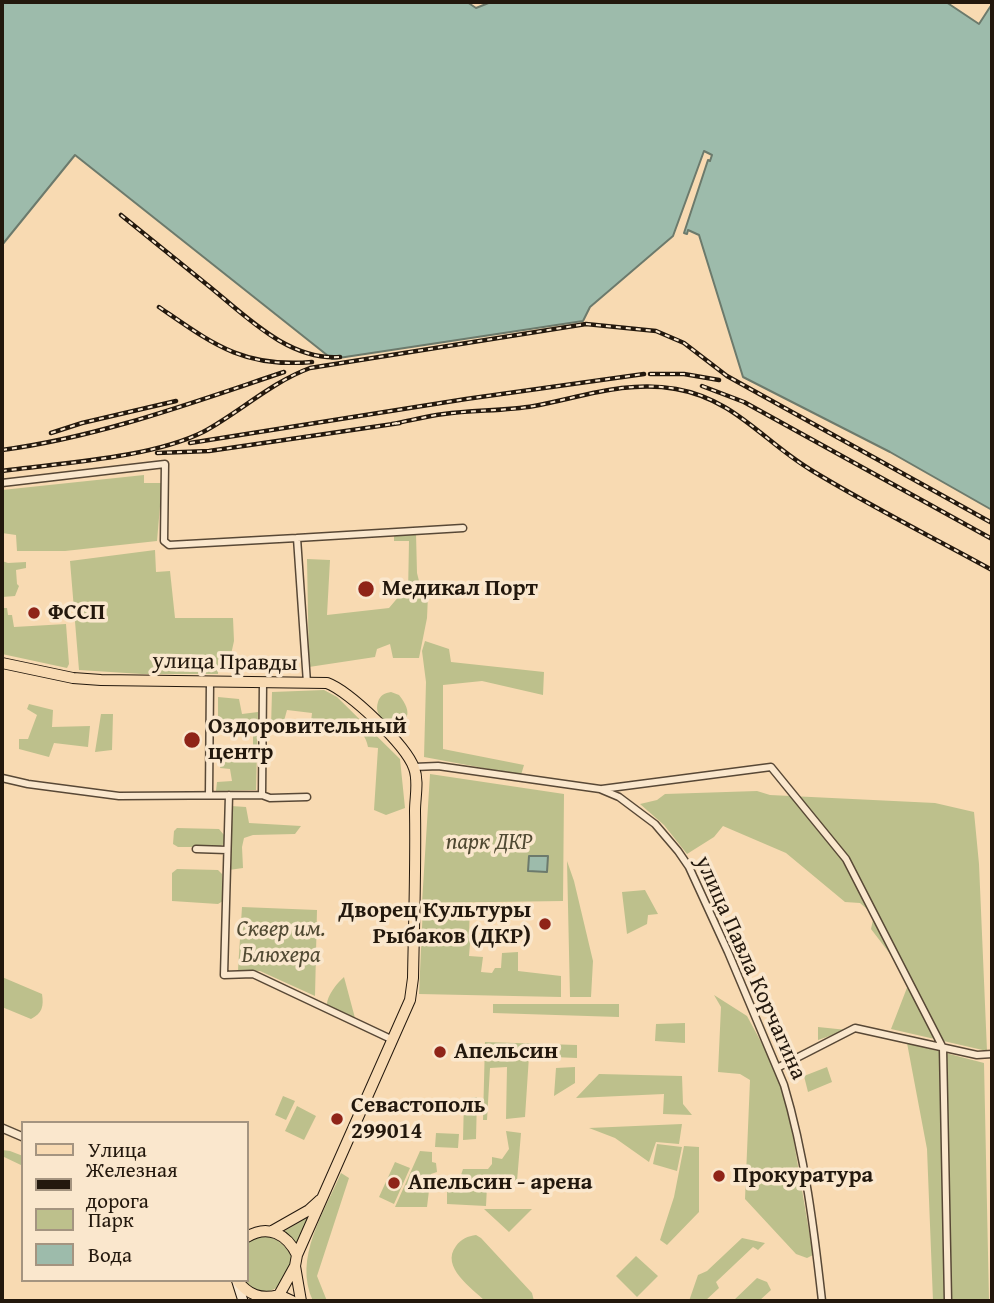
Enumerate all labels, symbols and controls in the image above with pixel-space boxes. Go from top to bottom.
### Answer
place label: Медикал Порт [382,575,538,603]
marker: Медикал Порт [356,579,376,599]
place label: ФССП [48,599,105,627]
marker: ФССП [26,605,42,621]
street label: улица Правды [152,648,298,678]
place label: Оздоровительный центр [208,713,407,767]
marker: Оздоровительный центр [182,730,202,750]
park label: парк ДКР [446,829,532,857]
street label: улица Павла Корчагина [688,852,812,1084]
place label: Дворец Культуры Рыбаков (ДКР) [339,897,531,951]
park label: Сквер им. Блюхера [236,916,326,970]
marker: Дворец Культуры Рыбаков (ДКР) [537,916,553,932]
place label: Апельсин [454,1038,558,1066]
marker: Апельсин [432,1044,448,1060]
place label: Севастополь 299014 [351,1092,485,1146]
marker: Севастополь 299014 [329,1111,345,1127]
legend [21,1121,248,1282]
text: Улица [88,1134,147,1165]
text: Железная дорога [86,1154,178,1216]
place label: Прокуратура [733,1162,873,1190]
marker: Прокуратура [711,1168,727,1184]
place label: Апельсин - арена [408,1169,593,1197]
marker: Апельсин - арена [386,1175,402,1191]
text: Парк [88,1204,134,1235]
text: Вода [88,1239,132,1270]

